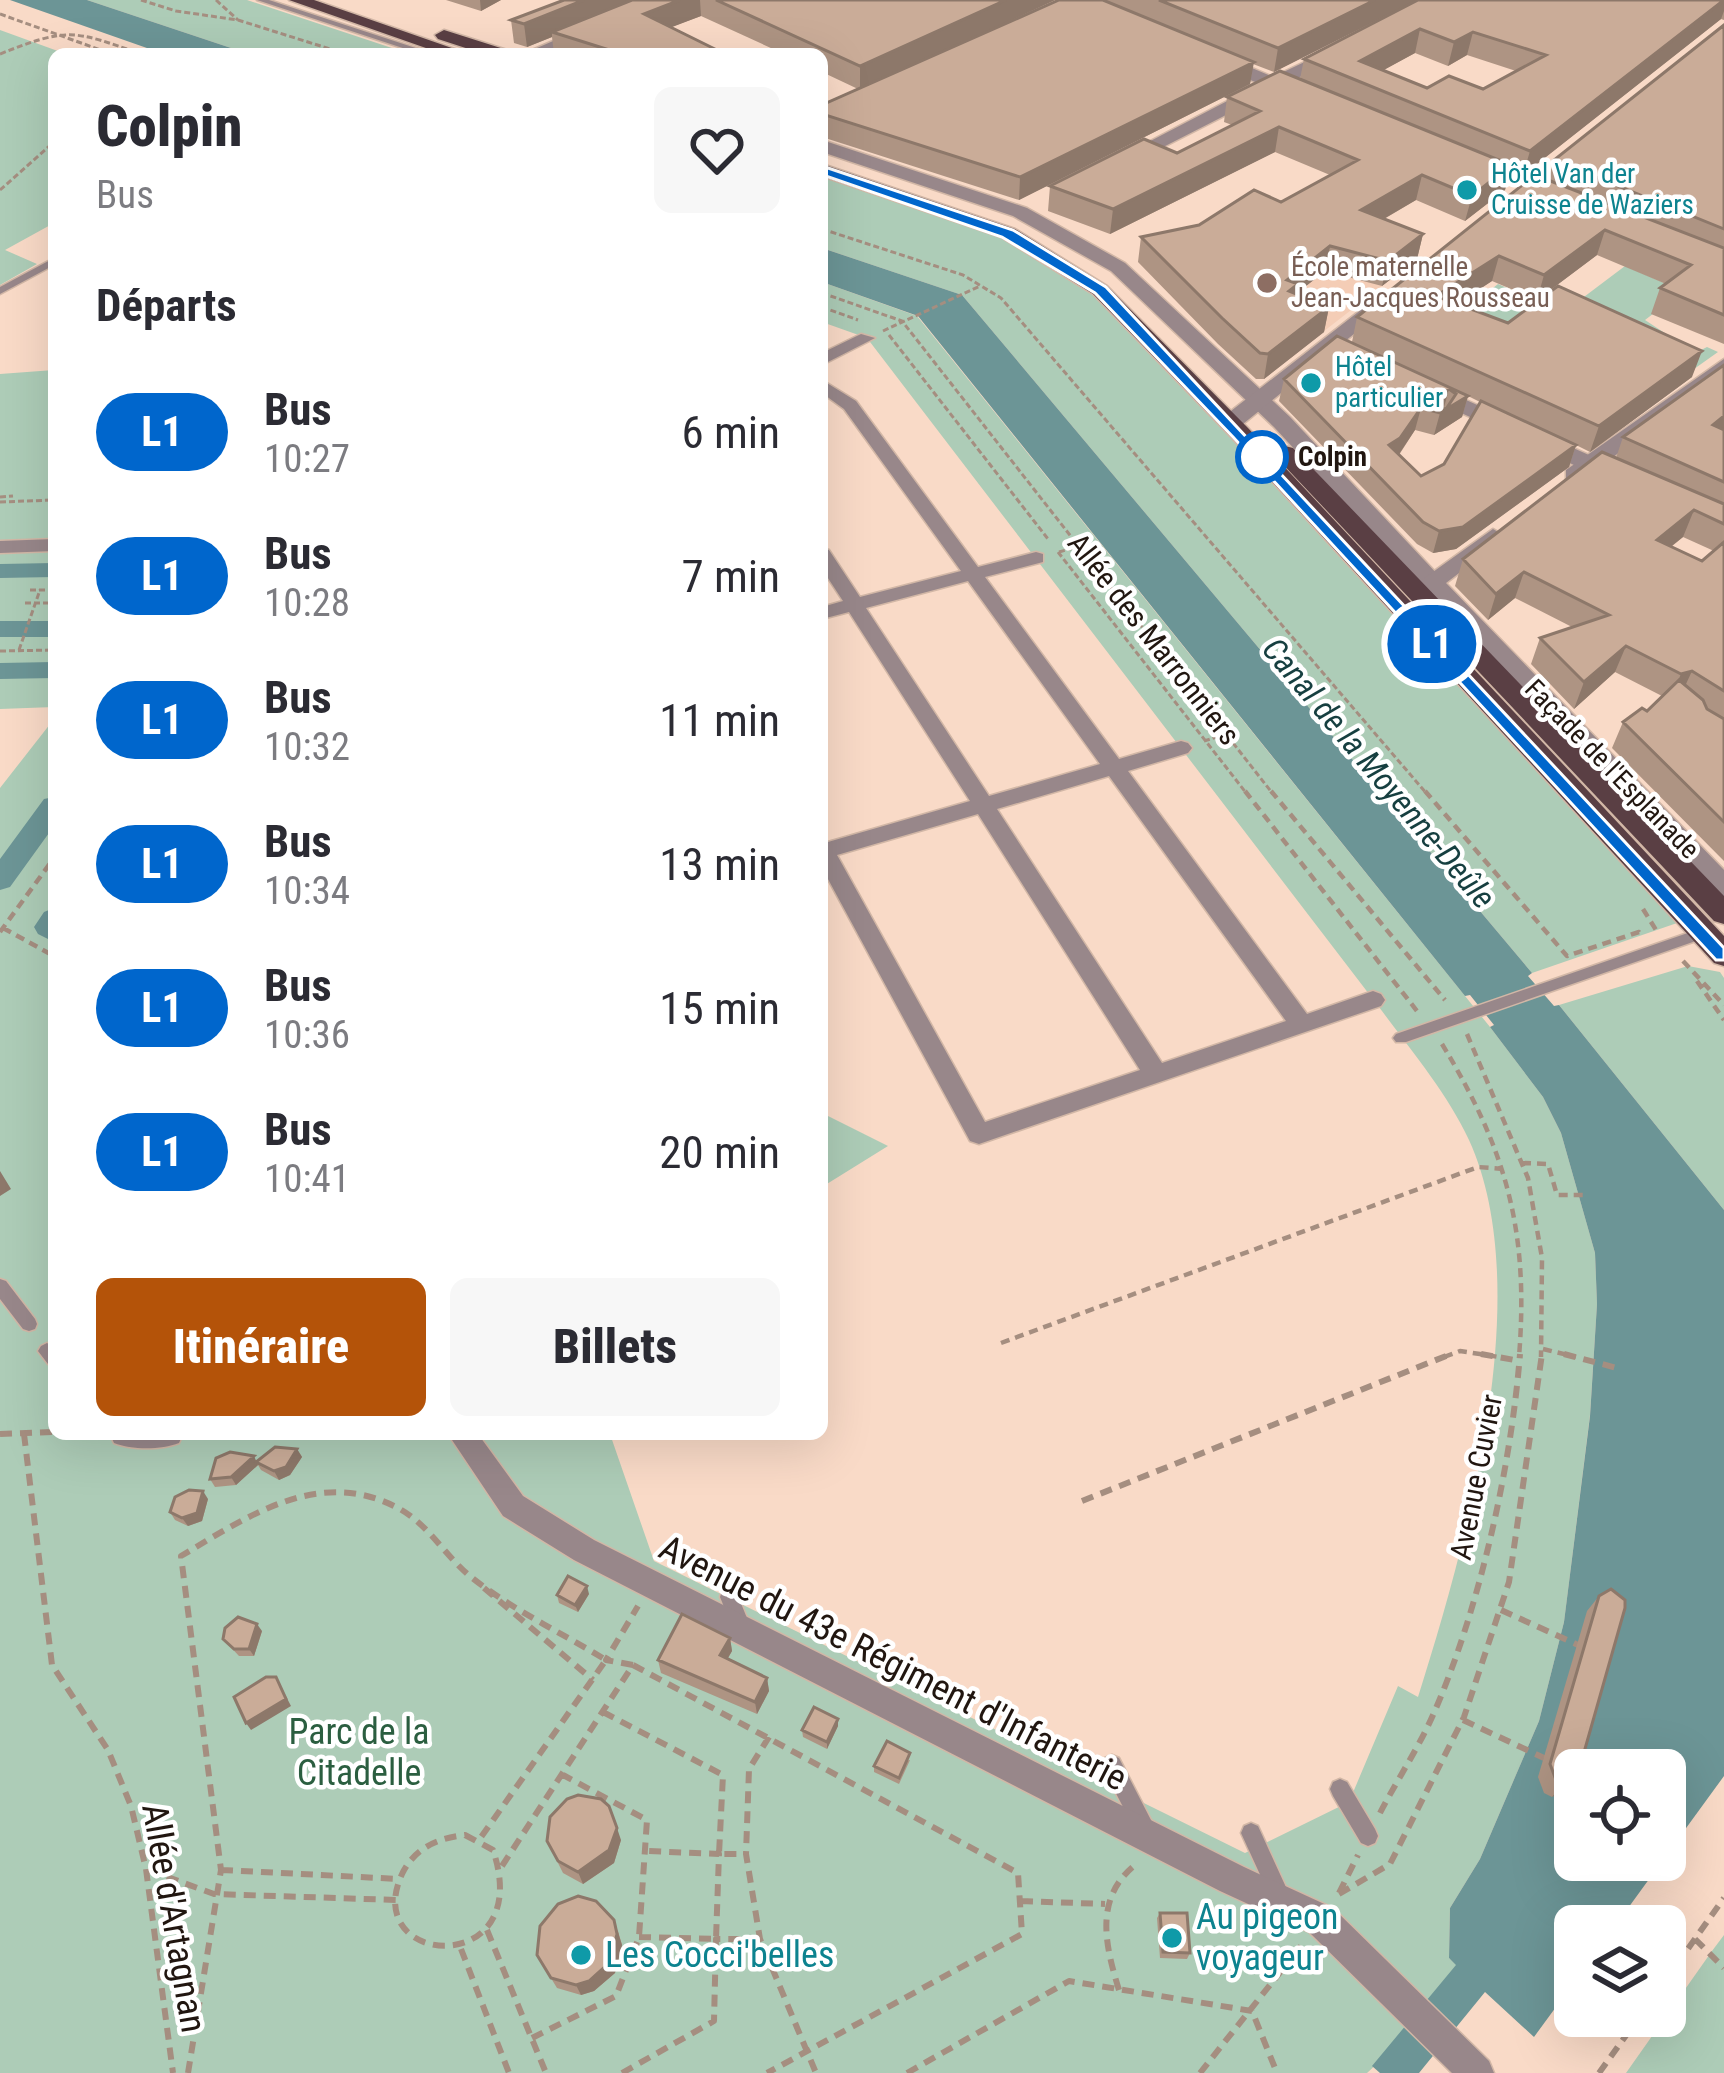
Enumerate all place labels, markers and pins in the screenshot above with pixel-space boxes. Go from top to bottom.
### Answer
place label: Hôtel Van der Cruisse de Waziers [1491,158,1694,221]
marker: Hôtel Van der Cruisse de Waziers [1454,177,1480,203]
place label: École maternelle Jean-Jacques Rousseau [1291,250,1550,314]
marker: École maternelle Jean-Jacques Rousseau [1254,270,1280,296]
place label: Hôtel particulier [1335,351,1443,414]
marker: Hôtel particulier [1298,370,1324,396]
marker: Colpin [1237,432,1287,482]
place label: Colpin [1298,441,1367,473]
place label: Au pigeon voyageur [1196,1896,1338,1979]
marker: Au pigeon voyageur [1159,1925,1185,1951]
place label: Les Cocci'belles [605,1934,834,1976]
marker: Les Cocci'belles [568,1942,594,1968]

